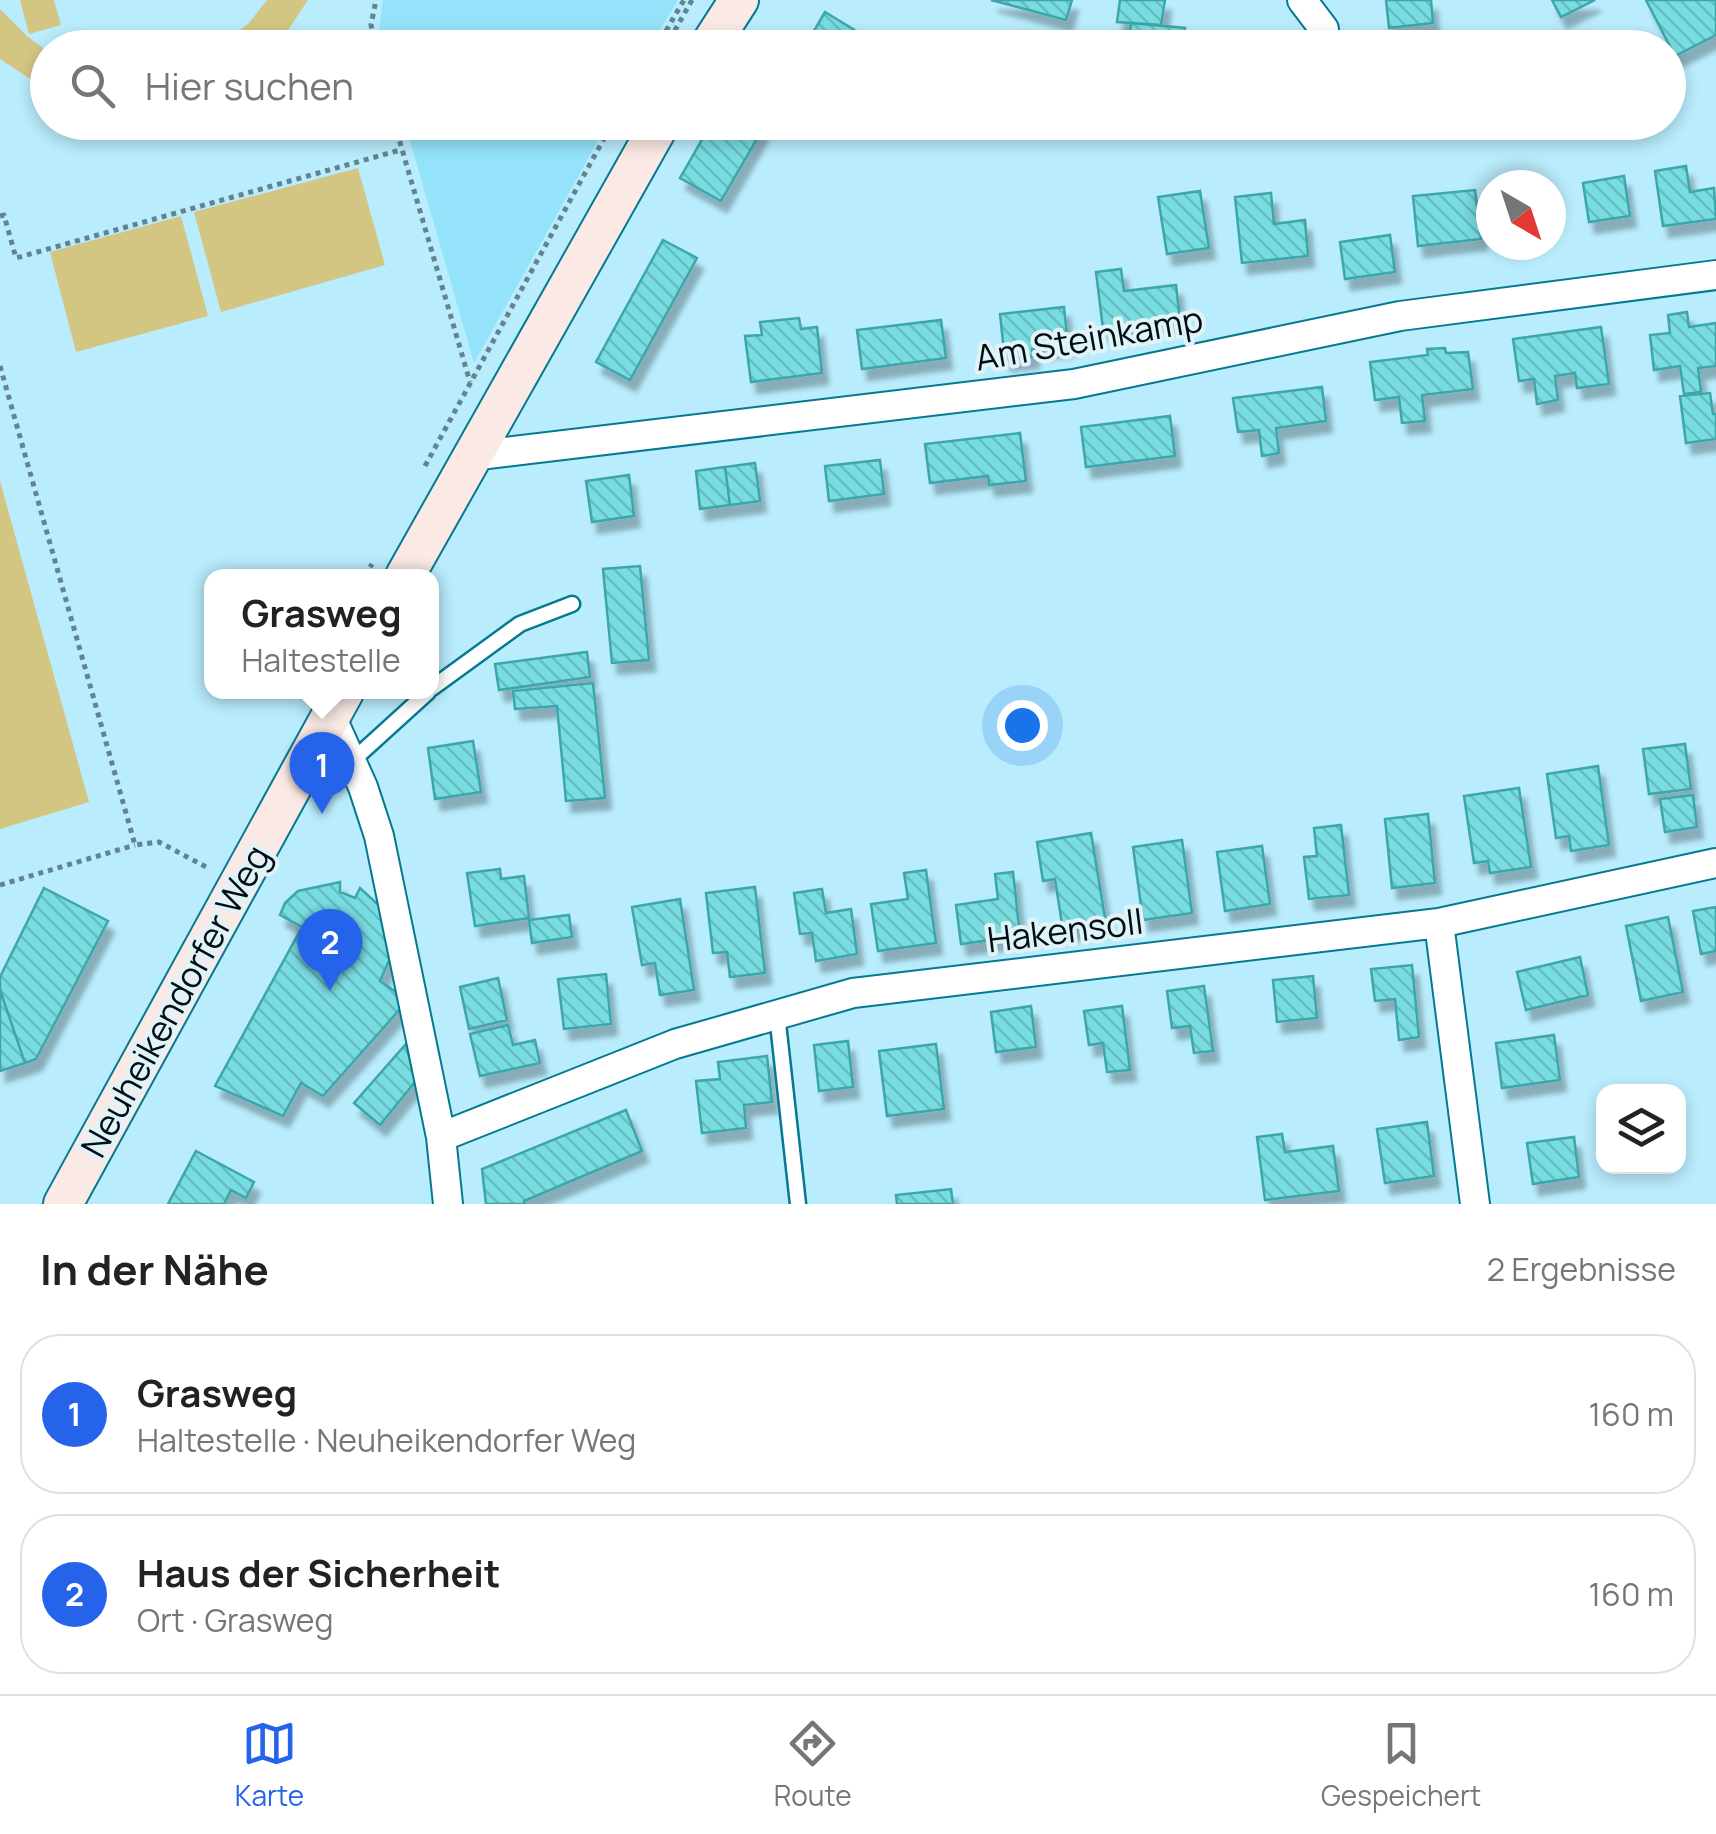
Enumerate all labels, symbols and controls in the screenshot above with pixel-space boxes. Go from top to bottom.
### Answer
search box [30,30,1686,140]
icon: search [65,58,120,113]
text: Hier suchen [145,59,354,111]
north arrow [1476,170,1566,260]
street label: Am Steinkamp [971,294,1207,382]
popup [204,569,439,699]
text: Grasweg [241,586,402,638]
text: Haltestelle [241,638,401,682]
your location [997,700,1048,751]
pin: 1 [290,732,354,814]
street label: Neuheikendorfer Weg [69,836,281,1166]
street label: Hakensoll [984,897,1146,963]
pin: 2 [298,908,362,991]
map controls [1596,1084,1686,1174]
button: layers [1596,1084,1686,1174]
text: In der Nähe [40,1240,269,1298]
text: 2 Ergebnisse [1487,1247,1676,1291]
text: Grasweg [137,1366,297,1418]
text: 1 [67,1392,82,1436]
text: 160 m [1589,1392,1674,1436]
text: Haltestelle · Neuheikendorfer Weg [137,1418,636,1462]
text: Haus der Sicherheit [137,1546,500,1598]
text: 2 [65,1572,84,1616]
text: 160 m [1589,1572,1674,1616]
text: Ort · Grasweg [137,1598,334,1642]
tab: Karte [235,1716,304,1814]
tab: Route [774,1716,852,1814]
tab: Gespeichert [1321,1716,1481,1814]

